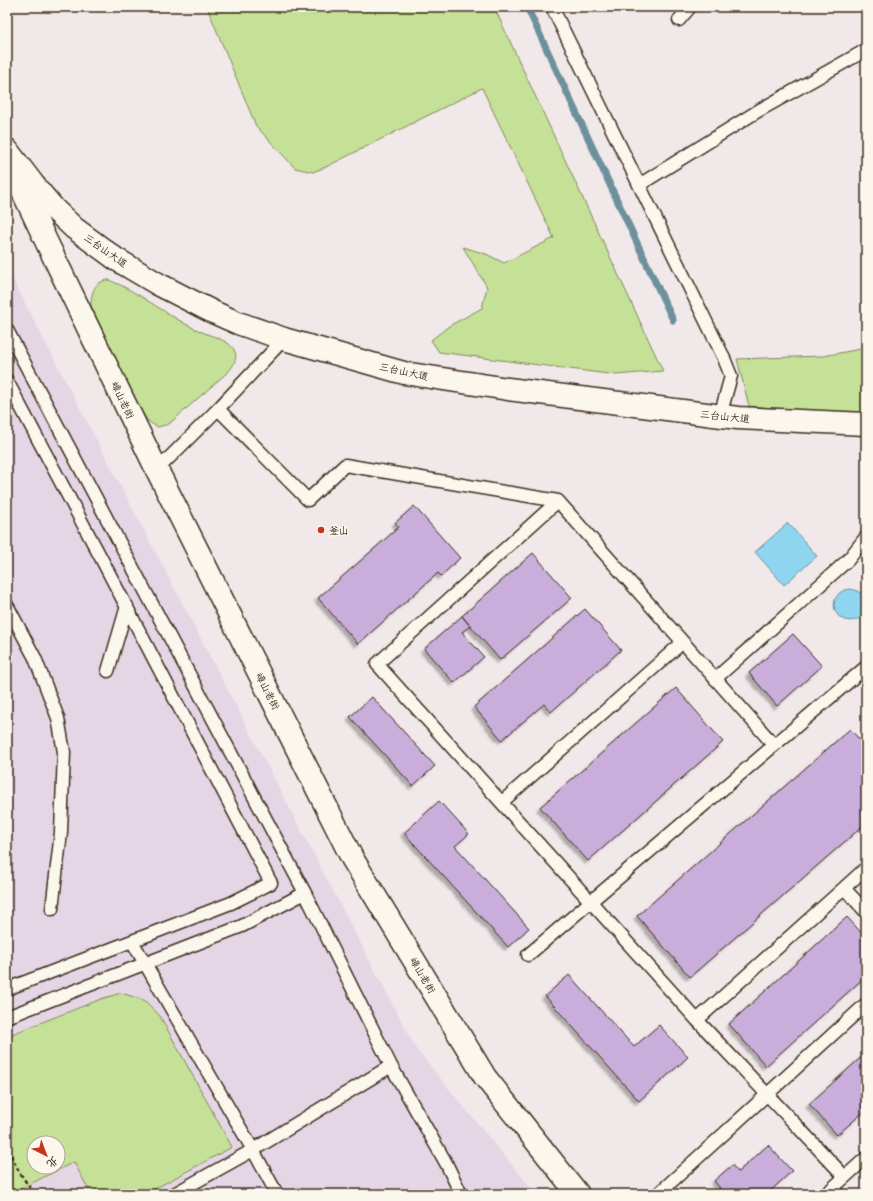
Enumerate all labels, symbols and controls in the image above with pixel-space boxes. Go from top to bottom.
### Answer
street label: 三台山大道 [82,229,131,270]
street label: 三台山大道 [378,358,430,383]
street label: 嶂山老街 [108,379,139,421]
street label: 三台山大道 [699,405,751,426]
place label: 釜山 [329,522,349,537]
marker: 釜山 [316,525,326,535]
street label: 嶂山老街 [253,670,284,712]
street label: 嶂山老街 [407,954,440,996]
north arrow [26,1135,66,1175]
text: 北 [43,1153,63,1173]

